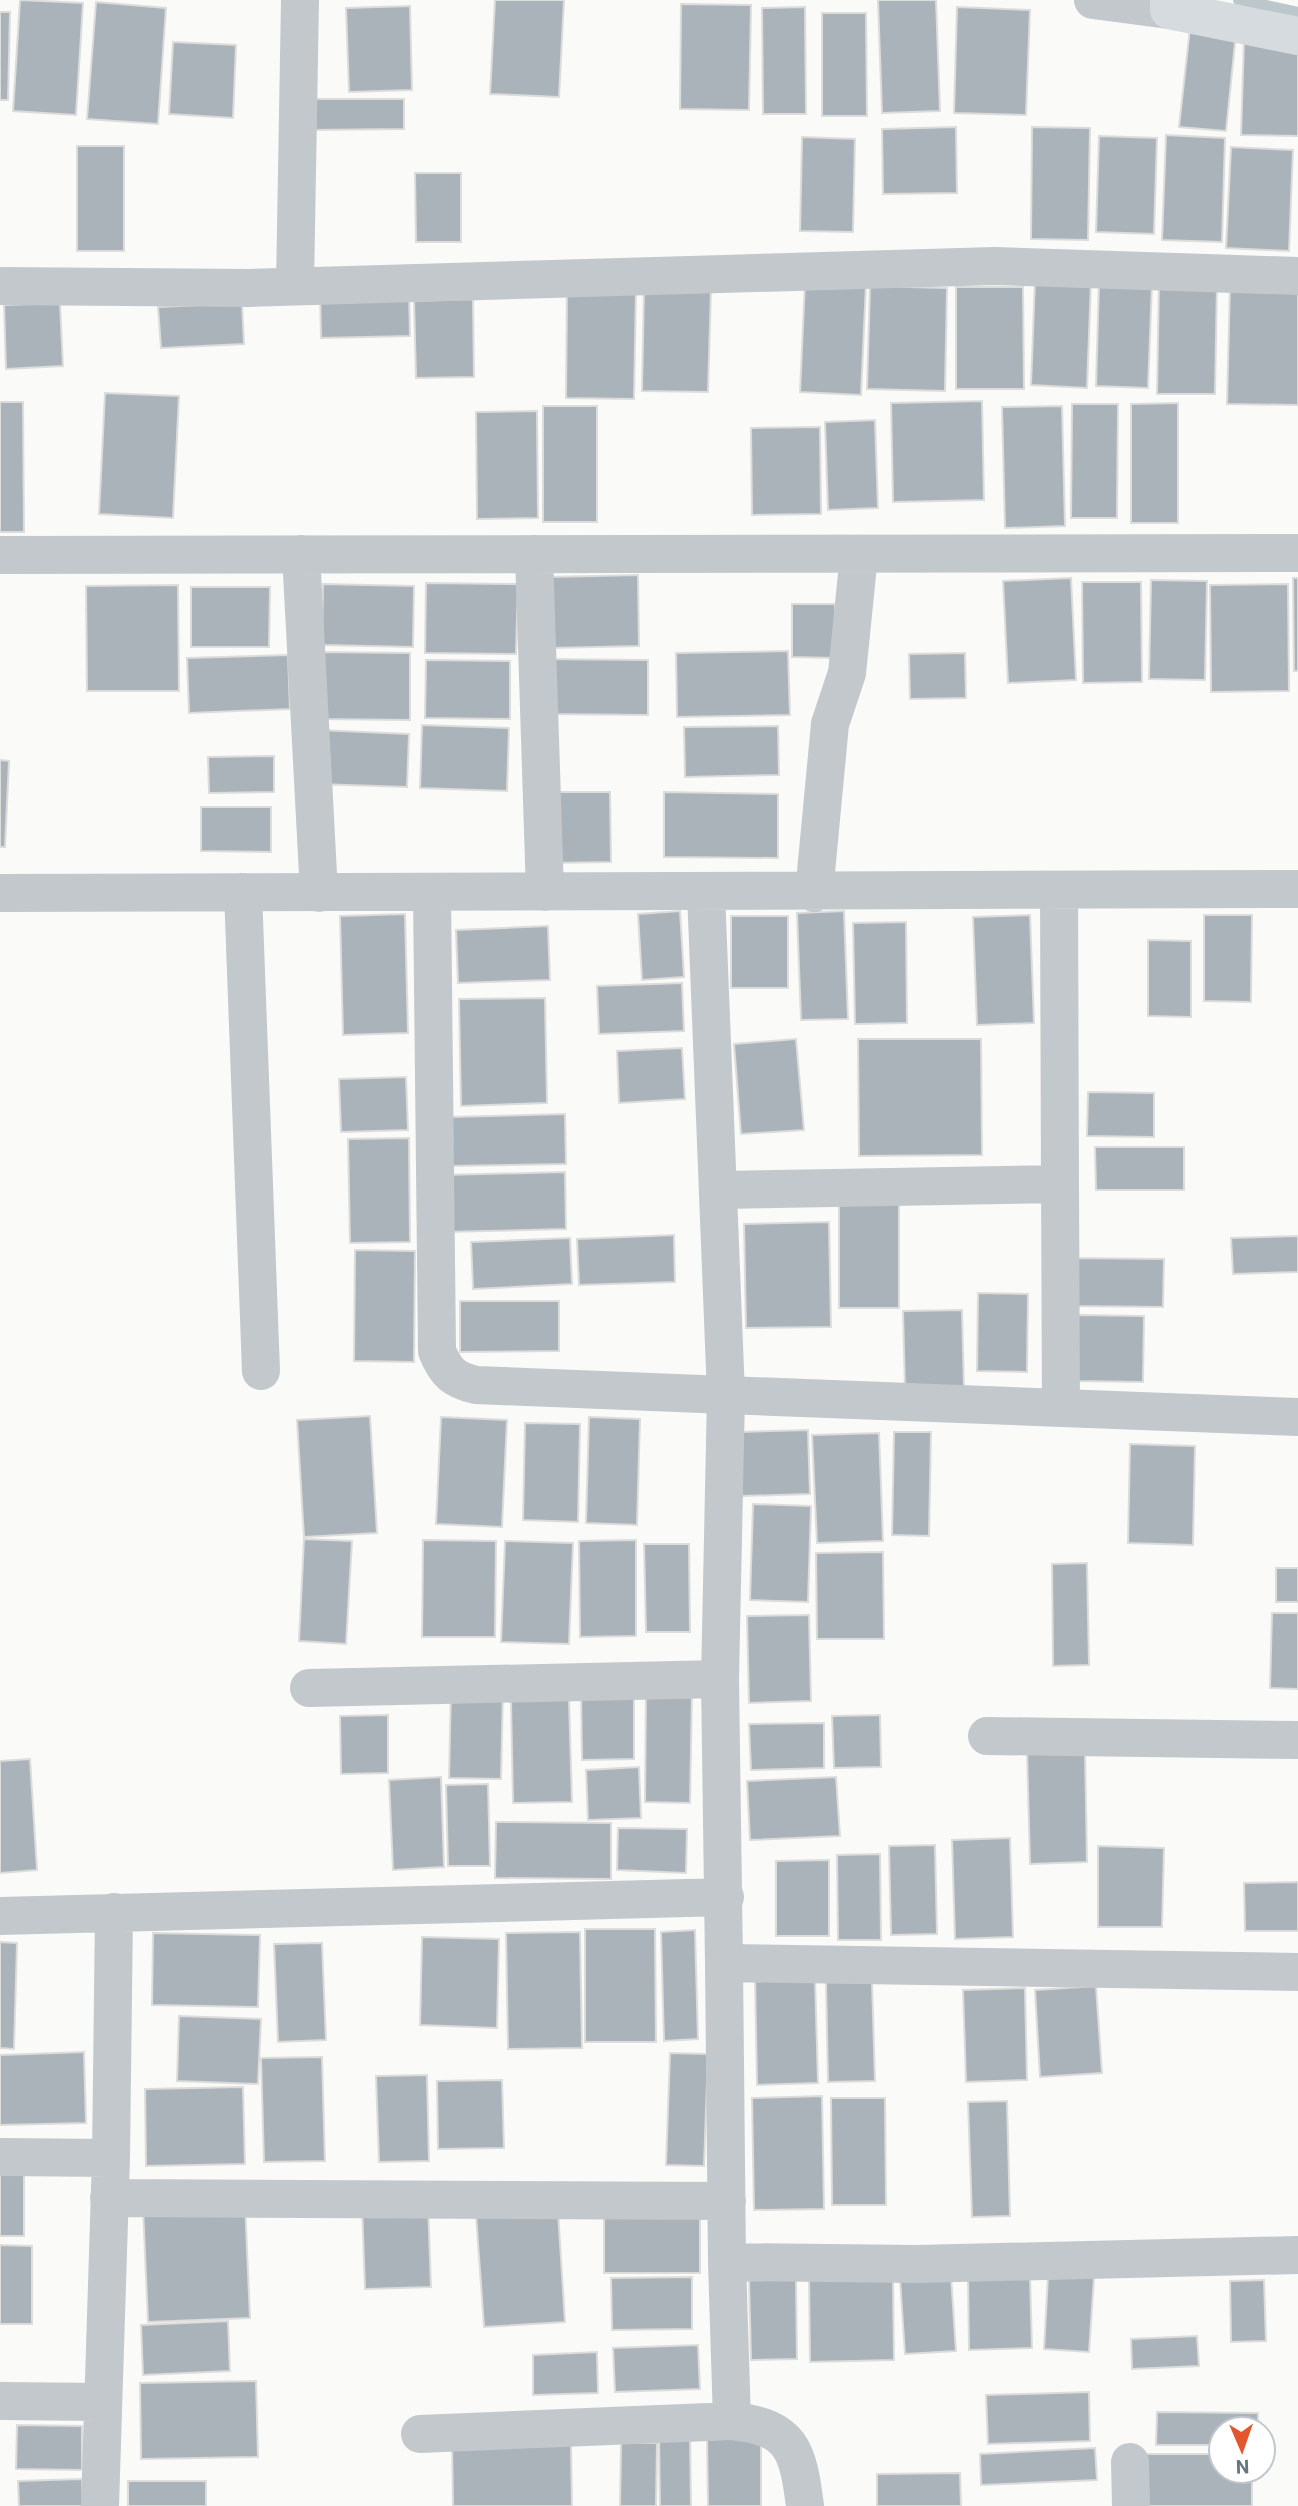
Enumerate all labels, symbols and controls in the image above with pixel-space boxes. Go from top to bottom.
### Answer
north arrow [1207,2415,1277,2485]
text: N [1235,2455,1250,2478]

